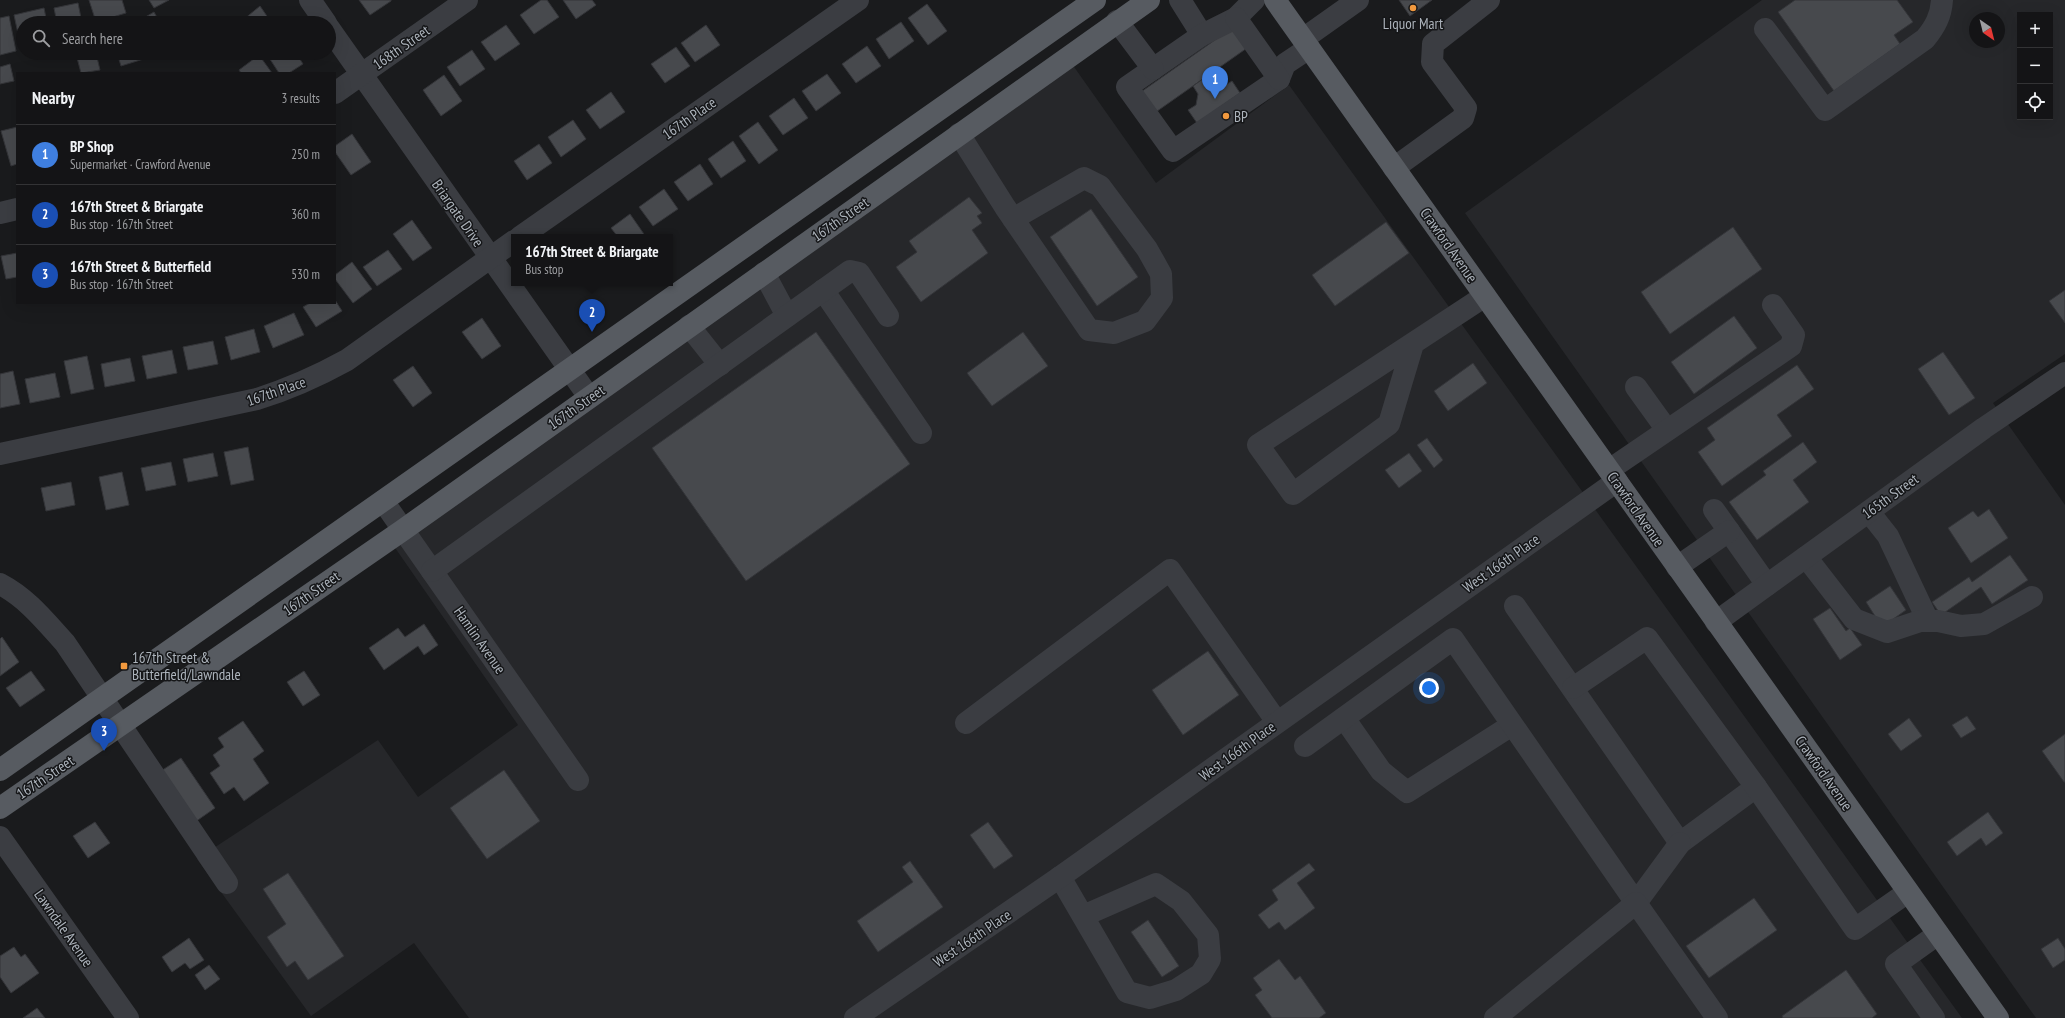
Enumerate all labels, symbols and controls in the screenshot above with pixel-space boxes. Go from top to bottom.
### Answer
marker: Liquor Mart [1408,3,1418,13]
north arrow [1969,12,2005,48]
map controls [2017,12,2053,120]
button: + [2017,12,2053,48]
place label: Liquor Mart [1383,14,1443,33]
search box [16,16,336,60]
street label: 168th Street [369,21,433,73]
icon: search [30,27,52,49]
text: Search here [62,29,123,48]
button: − [2017,48,2053,84]
pin: 1 [1202,66,1228,99]
button: locate [2017,84,2053,120]
text: Nearby [32,87,75,109]
text: 3 results [281,90,320,107]
street label: 167th Place [658,93,720,143]
place label: BP [1234,107,1248,126]
marker: BP [1221,111,1231,121]
text: BP Shop [70,137,114,156]
text: 1 [42,146,48,163]
text: 250 m [291,146,320,163]
text: Supermarket · Crawford Avenue [70,156,211,173]
street label: Briargate Drive [428,176,488,250]
street label: 167th Street [808,193,872,245]
text: 167th Street & Briargate [70,197,203,216]
street label: Crawford Avenue [1416,204,1482,286]
text: 2 [42,206,48,223]
text: 360 m [291,206,320,223]
text: Bus stop · 167th Street [70,216,173,233]
popup [511,234,673,286]
text: 167th Street & Briargate [525,242,659,261]
text: 167th Street & Butterfield [70,257,211,276]
text: Bus stop [525,261,563,278]
text: 3 [42,266,48,283]
text: 530 m [291,266,320,283]
text: Bus stop · 167th Street [70,276,173,293]
pin: 2 [579,299,605,332]
street label: 167th Place [244,372,308,410]
street label: 167th Street [544,381,608,433]
street label: Crawford Avenue [1603,468,1669,550]
street label: 165th Street [1858,469,1922,523]
street label: West 166th Place [1459,529,1543,597]
street label: 167th Street [279,567,343,619]
street label: Hamlin Avenue [450,603,510,677]
place label: 167th Street & Butterfield/Lawndale [132,648,241,684]
marker: 167th Street & Butterfield/Lawndale [119,661,129,671]
your location [1419,678,1439,698]
street label: West 166th Place [1195,717,1279,785]
pin: 3 [91,718,117,751]
street label: Crawford Avenue [1791,732,1857,814]
street label: 167th Street [13,751,77,803]
street label: Lawndale Avenue [30,886,98,970]
street label: West 166th Place [929,905,1015,971]

